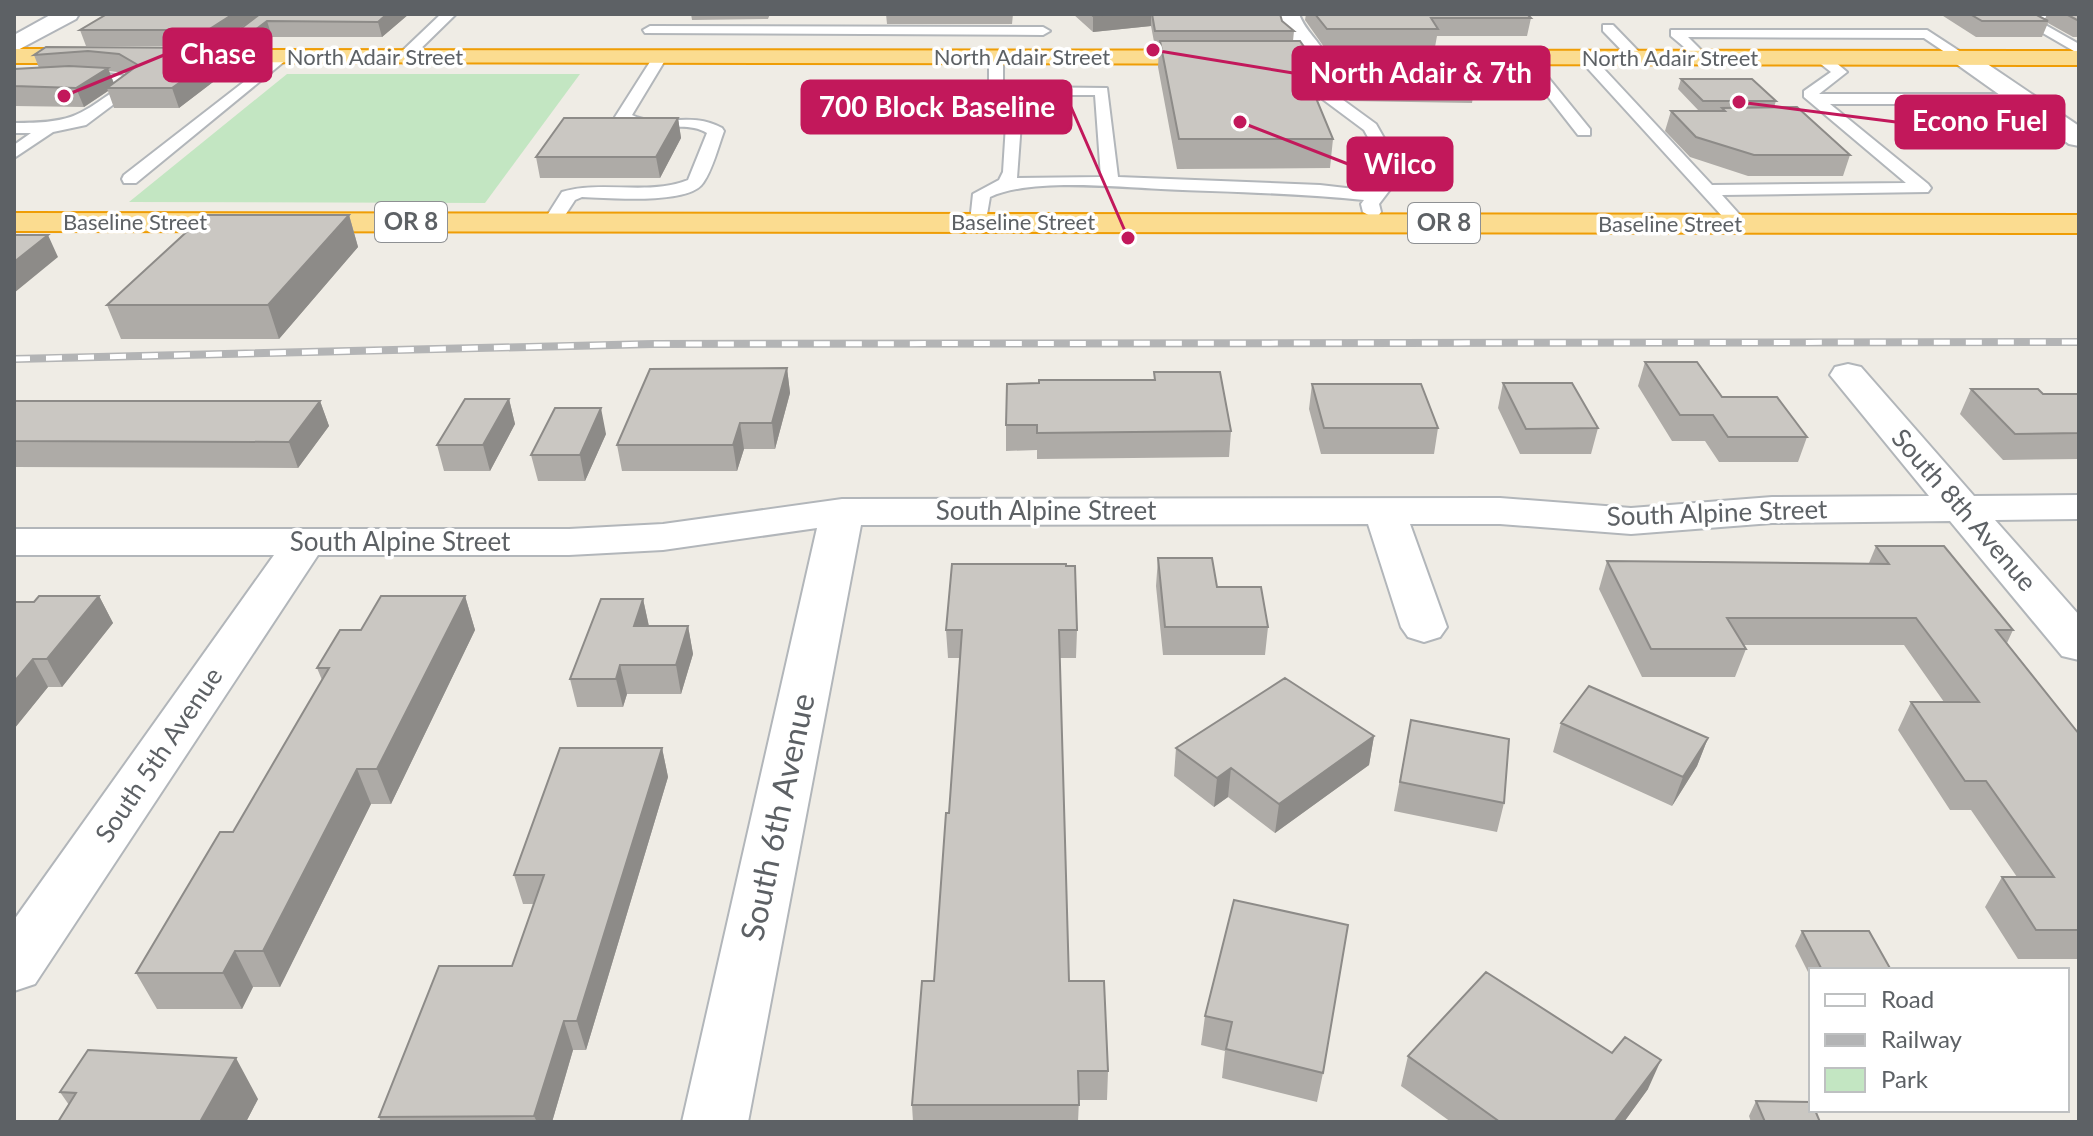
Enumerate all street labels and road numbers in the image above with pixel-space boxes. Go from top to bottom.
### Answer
street label: North Adair Street [287,43,463,70]
street label: North Adair Street [934,43,1110,70]
street label: North Adair Street [1582,44,1758,71]
road number: OR 8 [375,202,447,242]
road number: OR 8 [1408,203,1480,243]
street label: Baseline Street [63,208,207,235]
street label: Baseline Street [951,208,1095,235]
street label: Baseline Street [1598,210,1742,237]
street label: South 8th Avenue [1886,422,2044,597]
street label: South Alpine Street [1606,492,1828,532]
street label: South Alpine Street [936,494,1157,526]
street label: South Alpine Street [290,525,511,557]
street label: South 5th Avenue [88,661,229,848]
street label: South 6th Avenue [731,690,822,944]

